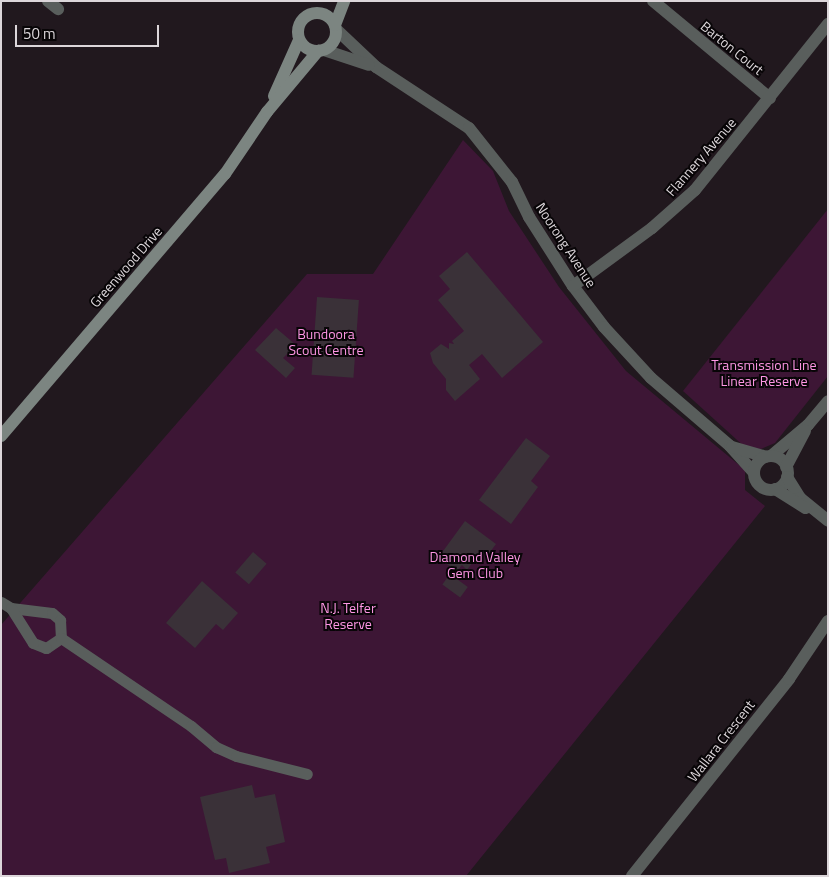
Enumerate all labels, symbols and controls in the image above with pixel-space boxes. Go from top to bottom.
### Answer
scale bar [18,15,161,47]
street label: Barton Court [697,18,767,78]
text: 50 m [23,22,56,45]
street label: Flannery Avenue [662,114,740,200]
street label: Noorong Avenue [532,199,600,291]
street label: Greenwood Drive [86,223,166,311]
park label: Bundoora Scout Centre [288,326,364,358]
park label: Transmission Line Linear Reserve [711,357,817,390]
park label: Diamond Valley Gem Club [429,549,521,582]
park label: N.J. Telfer Reserve [320,600,376,632]
street label: Wallara Crescent [684,697,758,785]

